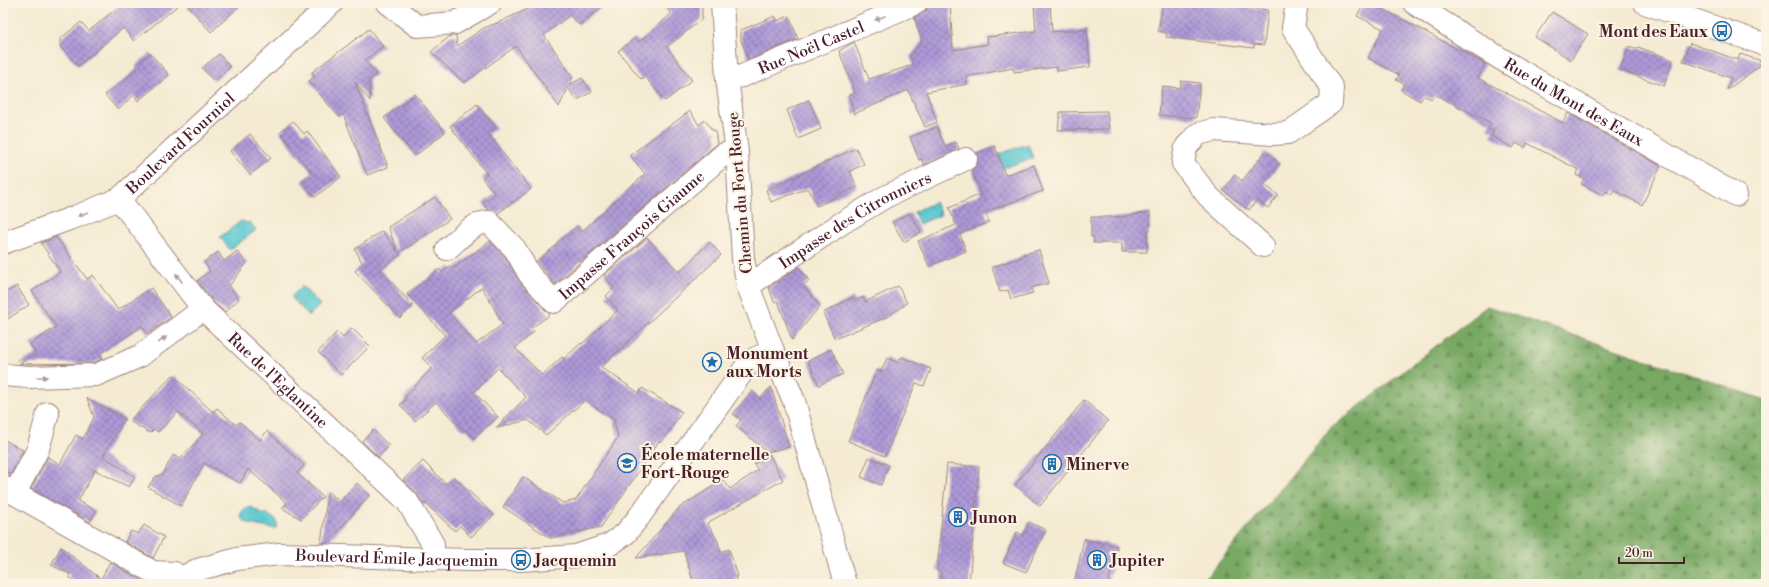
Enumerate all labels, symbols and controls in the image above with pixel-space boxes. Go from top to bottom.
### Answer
one-way arrow [875,15,886,21]
street label: Rue Noël Castel [755,17,868,79]
bus stop icon: Mont des Eaux [1711,20,1733,42]
place label: Mont des Eaux [1599,22,1709,42]
street label: Rue du Mont des Eaux [1500,54,1648,151]
street label: Boulevard Fourniol [121,88,239,199]
street label: Chemin du Fort Rouge [723,111,757,275]
street label: Impasse François Giaume [555,167,709,304]
street label: Impasse des Citronniers [775,168,935,273]
one-way arrow [77,211,88,217]
one-way arrow [175,273,184,284]
street label: Rue de l'Eglantine [223,329,332,433]
one-way arrow [157,335,168,344]
place label: Monument aux Morts [726,344,809,382]
place icon: Monument aux Morts [701,351,723,373]
one-way arrow [36,374,49,380]
place label: École maternelle Fort-Rouge [641,443,770,483]
school or university icon: École maternelle Fort-Rouge [616,452,638,474]
building icon: Minerve [1041,453,1063,475]
place label: Minerve [1066,455,1130,475]
building icon: Junon [947,506,969,528]
place label: Junon [970,508,1017,528]
scale bar [1619,539,1684,565]
street label: Boulevard Émile Jacquemin [294,545,499,571]
text: 20 m [1625,546,1653,561]
bus stop icon: Jacquemin [510,549,532,571]
building icon: Jupiter [1086,549,1108,571]
place label: Jacquemin [533,551,617,571]
place label: Jupiter [1109,551,1165,571]

